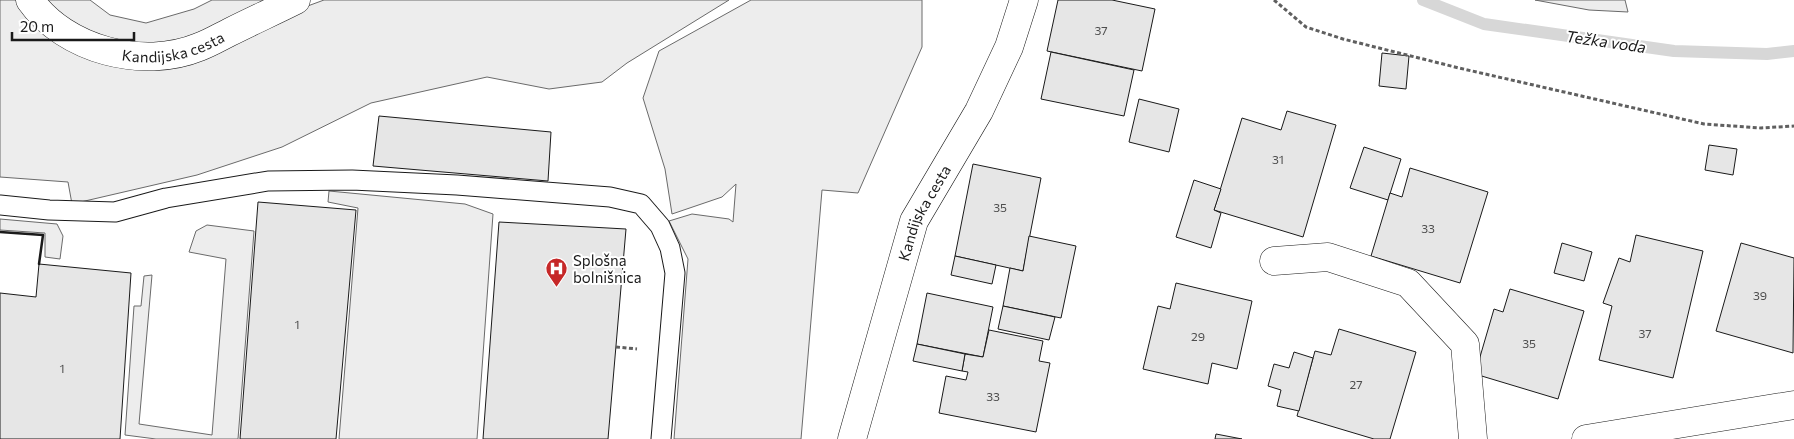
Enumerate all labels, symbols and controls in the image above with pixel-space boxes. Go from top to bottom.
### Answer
scale bar [12,10,135,42]
text: 20 m [20,17,54,35]
house number: 37 [1094,23,1108,37]
water label: Težka voda [1565,26,1647,56]
street label: Kandijska cesta [121,28,227,66]
house number: 31 [1272,152,1284,166]
street label: Kandijska cesta [894,162,954,263]
house number: 35 [993,200,1007,214]
house number: 33 [1421,221,1435,235]
place label: Splošna bolnišnica [573,251,642,286]
hospital icon: Splošna bolnišnica [545,257,569,288]
house number: 39 [1753,288,1767,302]
house number: 1 [294,317,300,331]
house number: 37 [1638,326,1652,340]
house number: 29 [1191,329,1205,343]
house number: 35 [1522,336,1536,350]
house number: 1 [59,361,65,375]
house number: 27 [1350,377,1362,391]
house number: 33 [986,389,1000,403]

